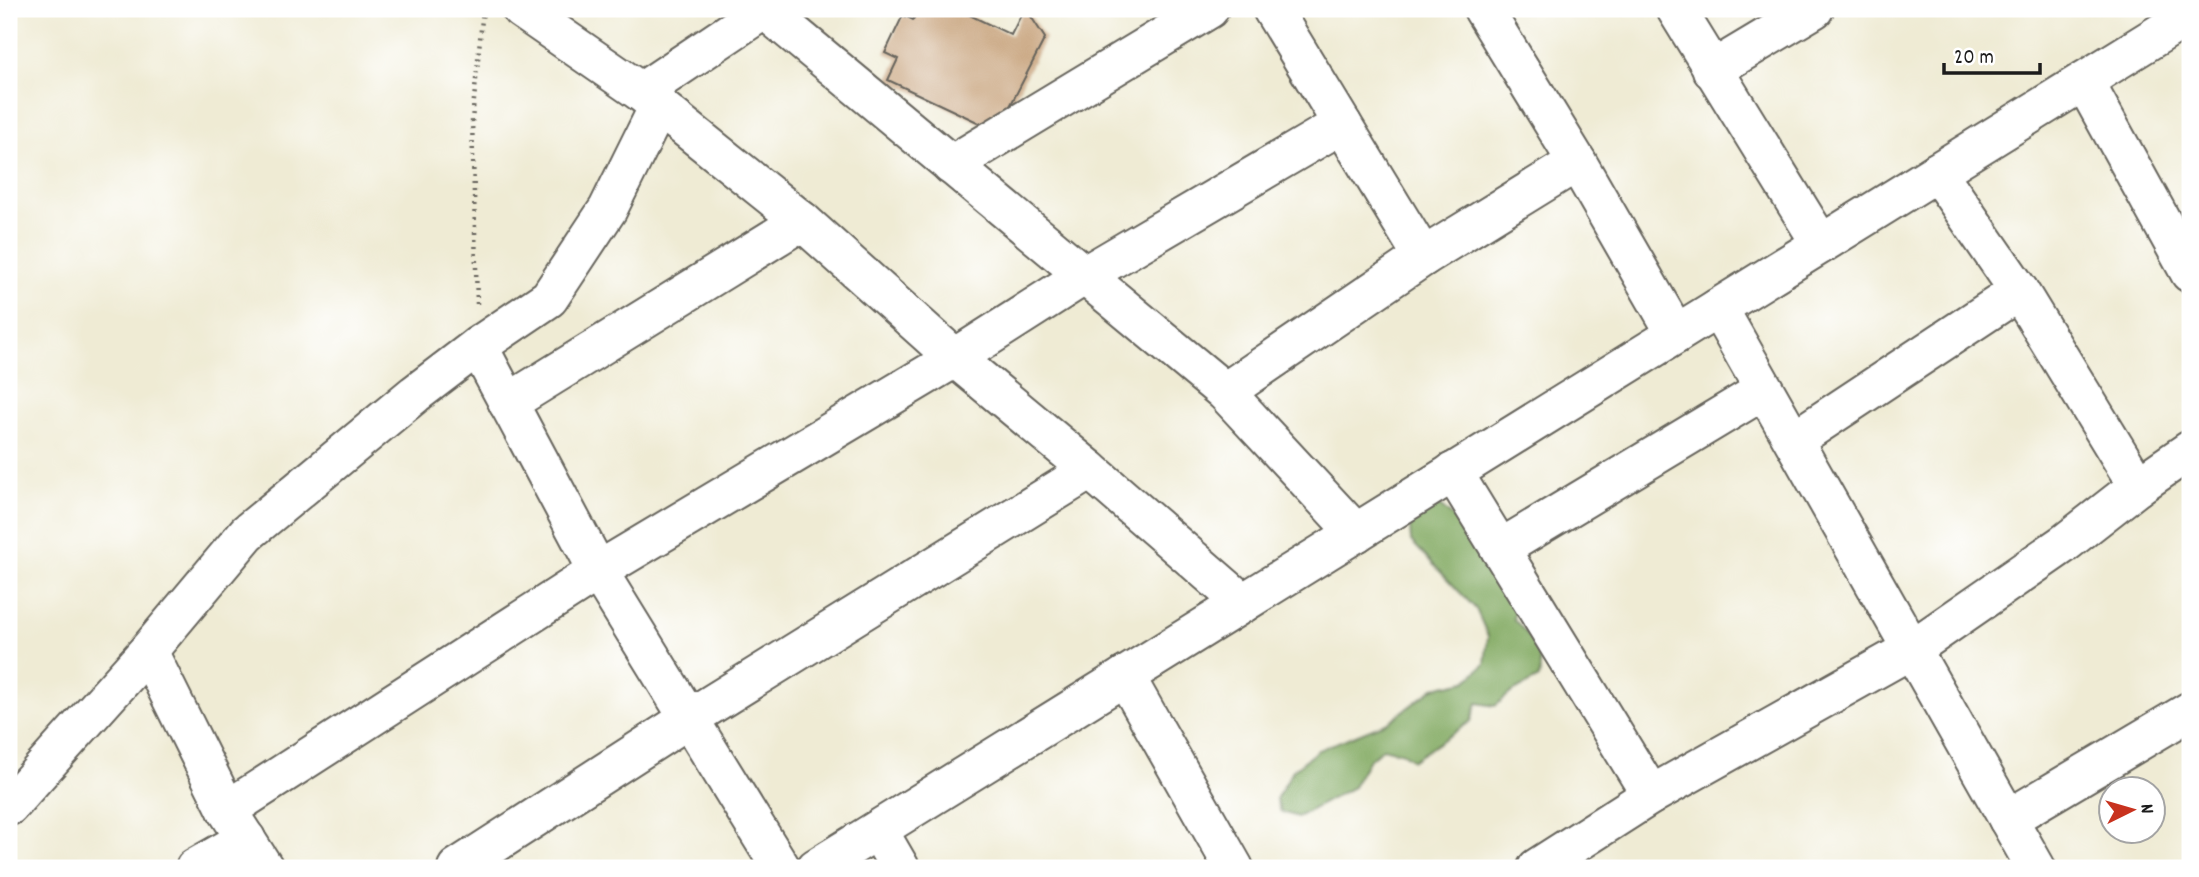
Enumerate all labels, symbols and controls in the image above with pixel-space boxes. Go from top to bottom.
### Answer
scale bar [1944,32,2040,76]
text: 20 m [1954,44,1994,74]
north arrow [2098,776,2168,846]
text: N [2132,803,2159,815]

